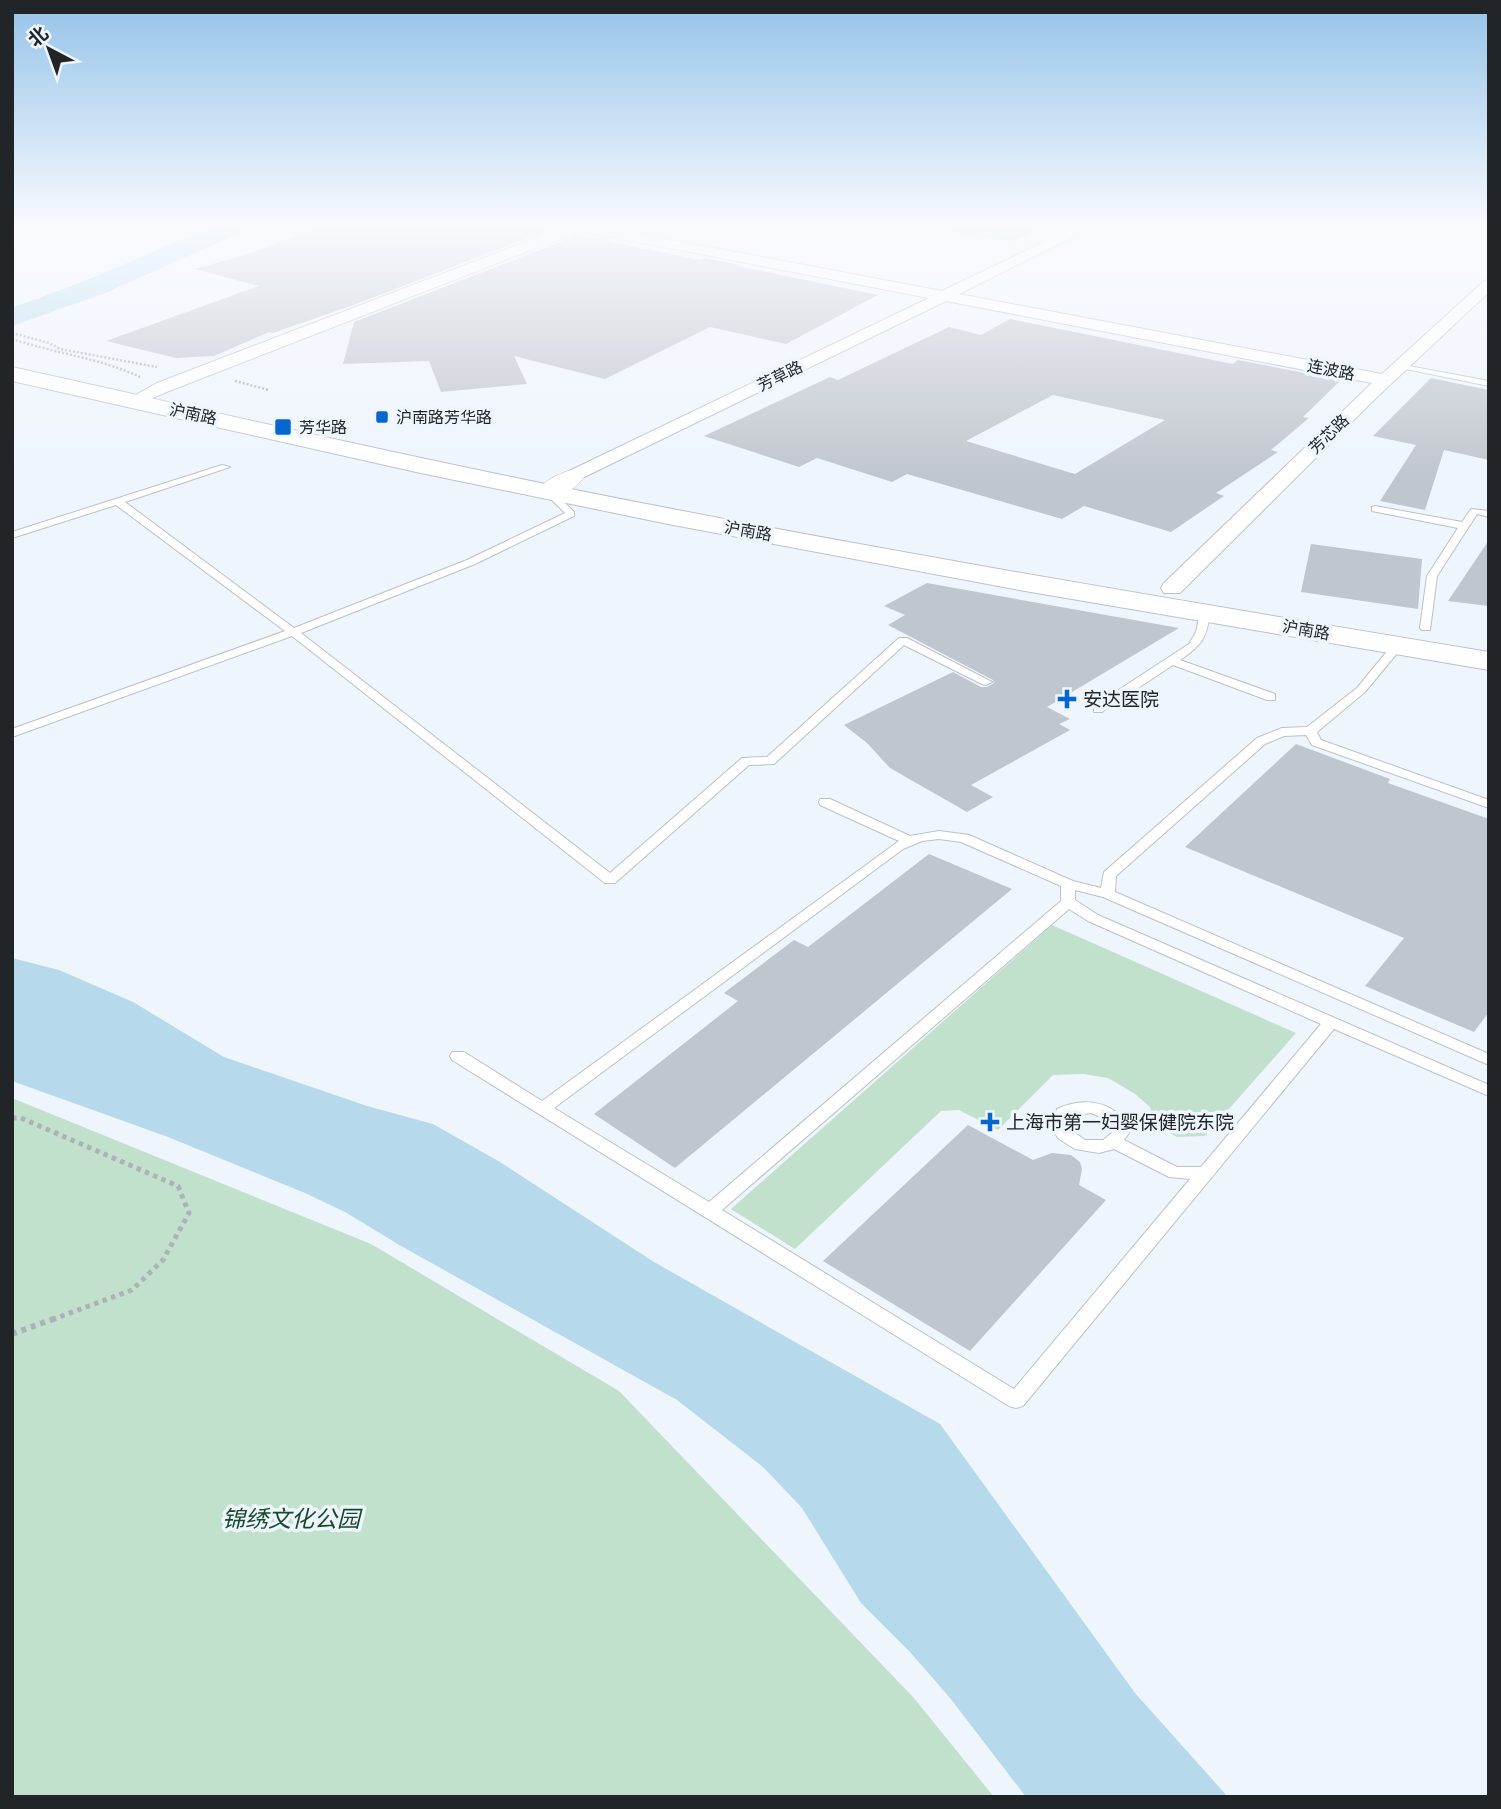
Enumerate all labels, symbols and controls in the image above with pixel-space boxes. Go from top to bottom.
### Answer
north arrow [14,14,84,84]
text: 北 [24,22,52,51]
street label: 连波路 [1306,357,1356,383]
street label: 芳草路 [755,358,805,394]
street label: 沪南路 [168,401,218,427]
marker: 沪南路芳华路 [374,409,390,425]
place label: 沪南路芳华路 [396,409,492,426]
street label: 芳芯路 [1306,411,1352,457]
marker: 芳华路 [273,417,293,437]
place label: 芳华路 [299,419,347,436]
street label: 沪南路 [723,518,773,544]
street label: 沪南路 [1281,617,1331,643]
marker: 安达医院 [1057,689,1077,709]
place label: 安达医院 [1083,689,1159,710]
marker: 上海市第一妇婴保健院东院 [980,1112,1000,1132]
place label: 上海市第一妇婴保健院东院 [1006,1112,1234,1133]
park label: 锦绣文化公园 [222,1506,363,1532]

